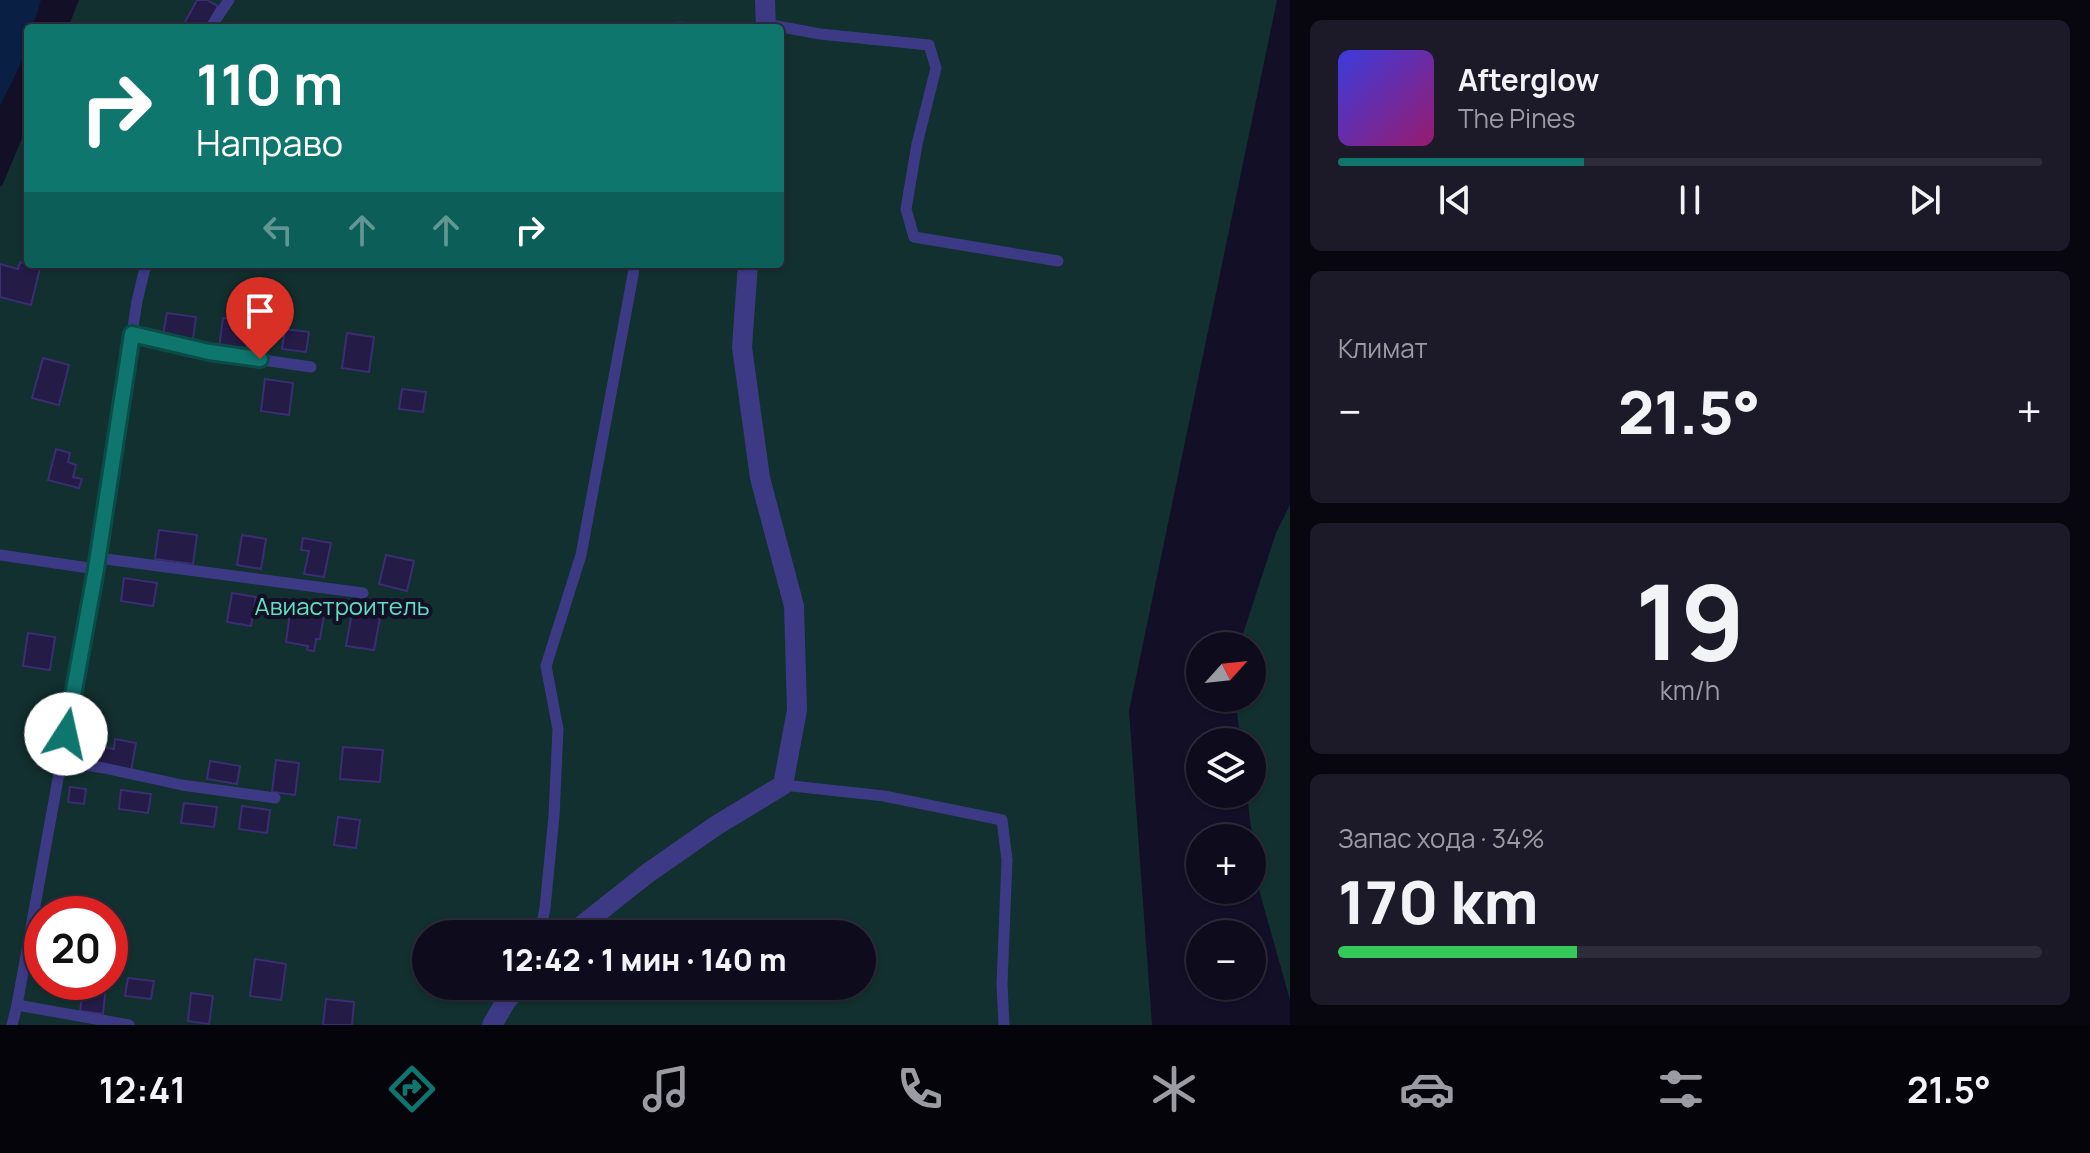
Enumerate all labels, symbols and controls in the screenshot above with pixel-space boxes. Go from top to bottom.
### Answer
text: 110 m [196,45,343,122]
icon: right [64,56,168,160]
text: Afterglow [1458,59,1599,100]
text: The Pines [1458,100,1575,136]
text: Направо [196,118,343,167]
icon: previous [1433,178,1477,222]
icon: pause [1668,178,1712,222]
icon: next [1903,178,1947,222]
icon: left [256,208,300,252]
icon: ahead [340,208,384,252]
icon: ahead [424,208,468,252]
icon: right [508,208,552,252]
pin [226,277,294,359]
icon: arrive [238,289,282,333]
text: Климат [1338,330,1428,366]
text: 21.5° [1618,370,1761,452]
text: − [1338,381,1362,441]
text: + [2017,381,2042,441]
text: 19 [1635,549,1745,691]
park label: Авиастроитель [254,589,430,622]
north arrow [1186,632,1266,712]
map controls [1186,632,1266,1000]
text: km/h [1660,672,1720,708]
position arrow [24,692,108,776]
button: layers [1186,728,1266,808]
text: Запас хода · 34% [1338,820,1545,856]
button: + [1186,824,1266,904]
text: 170 km [1338,860,1538,942]
speed limit sign: 20 [24,896,128,1000]
button: − [1186,920,1266,1000]
text: 12:42 · 1 мин · 140 m [502,939,786,980]
icon: directions [384,1061,440,1117]
icon: music [638,1061,694,1117]
icon: phone [892,1061,948,1117]
icon: climate [1146,1061,1202,1117]
icon: car [1399,1061,1455,1117]
icon: filters [1653,1061,1709,1117]
text: 12:41 [99,1065,186,1114]
text: 21.5° [1907,1065,1991,1114]

